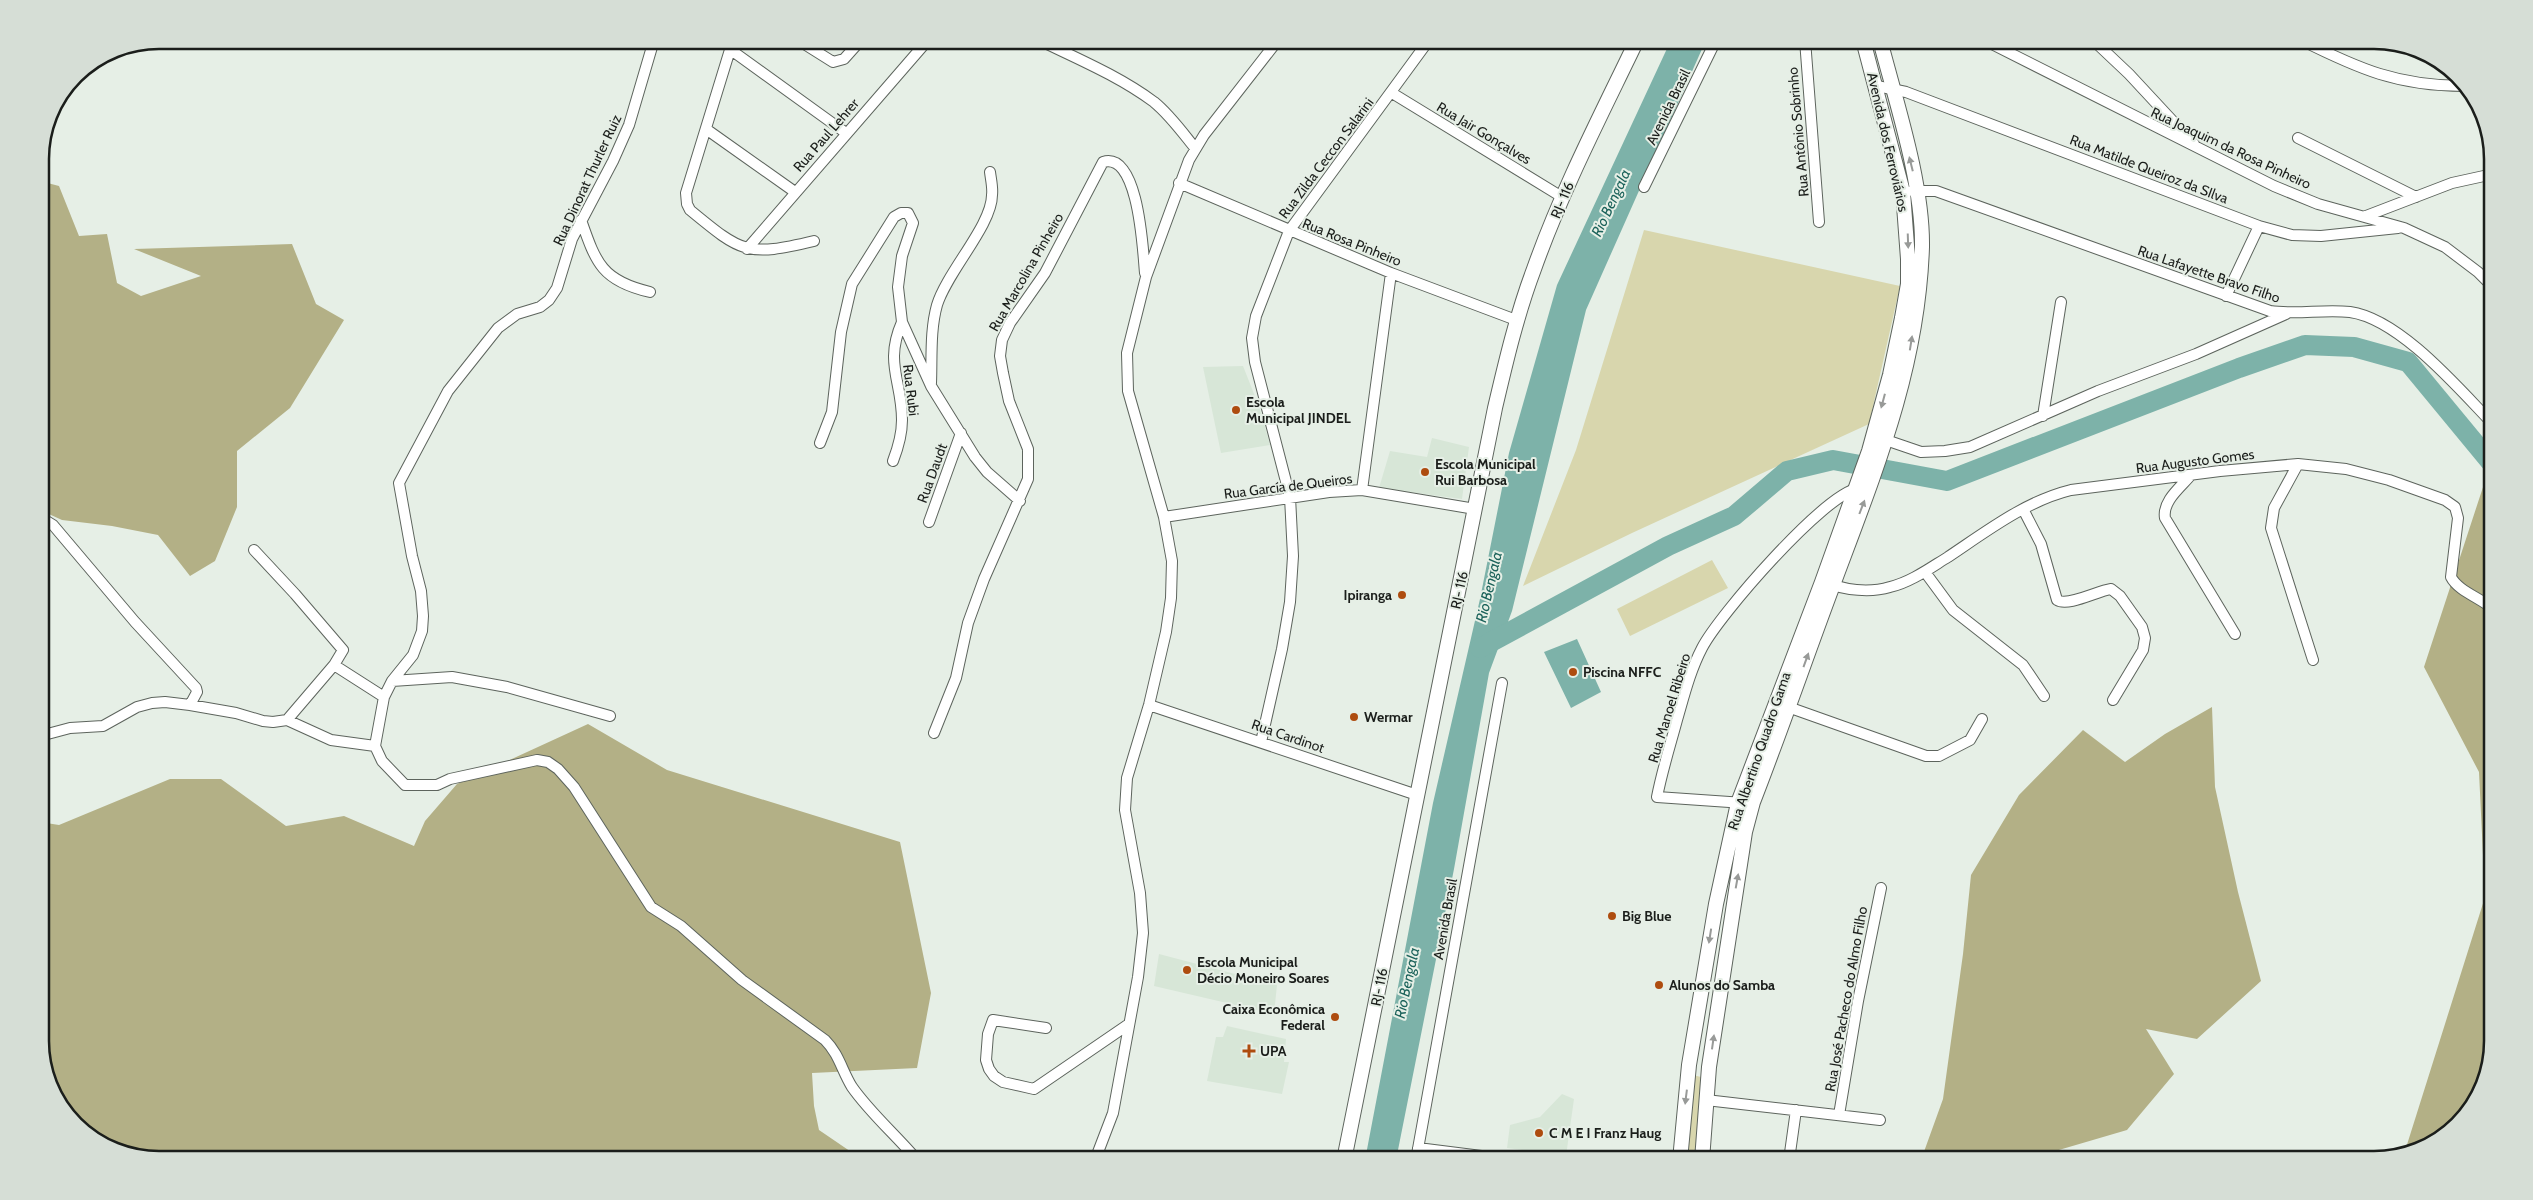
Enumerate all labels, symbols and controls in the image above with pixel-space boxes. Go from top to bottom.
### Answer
street label: Avenida Brasil [1642,66,1694,148]
street label: Rua Antônio Sobrinho [1783,66,1813,198]
street label: Avenida dos Ferroviários [1863,71,1913,214]
street label: Rua Paul Lehrer [789,94,863,175]
street label: Rua Zilda Ceccon Salarini [1275,94,1377,222]
street label: Rua Jair Gonçalves [1433,98,1535,168]
street label: Rua Joaquim da Rosa Pinheiro [2148,103,2314,193]
street label: Rua Dinorat Thurler Ruiz [549,111,625,248]
street label: Rua Matilde Queiroz da SIlva [2067,130,2231,208]
one-way arrow [1907,157,1915,172]
water label: Rio Bengala [1588,167,1634,239]
street label: RJ- 116 [1546,179,1578,221]
street label: Rua Marcolina Pinheiro [985,209,1067,335]
street label: Rua Rosa Pinheiro [1300,214,1405,270]
one-way arrow [1904,233,1912,249]
street label: Rua Lafayette Bravo Filho [2135,241,2283,307]
one-way arrow [1907,334,1915,350]
street label: Rua Rubi [899,363,923,417]
place label: Escola Municipal JINDEL [1246,393,1351,427]
one-way arrow [1879,393,1887,408]
marker: Escola Municipal JINDEL [1230,404,1242,416]
street label: Rua Daudt [913,440,951,505]
street label: Rua Augusto Gomes [2135,445,2255,477]
place label: Escola Municipal Rui Barbosa [1435,455,1536,489]
marker: Escola Municipal Rui Barbosa [1419,466,1431,478]
street label: Rua García de Queiros [1223,469,1353,503]
one-way arrow [1859,500,1866,515]
water label: Rio Bengala [1472,550,1506,624]
street label: RJ- 116 [1446,569,1472,611]
place label: Ipiranga [1344,586,1392,604]
marker: Ipiranga [1396,589,1408,601]
street label: Rua Manoel Ribeiro [1644,651,1694,765]
one-way arrow [1803,652,1810,667]
place label: Piscina NFFC [1583,663,1662,681]
marker: Piscina NFFC [1567,666,1579,678]
street label: Rua Albertino Quadro Gama [1724,669,1795,832]
place label: Wermar [1364,708,1413,726]
marker: Wermar [1348,711,1360,723]
street label: Rua Cardinot [1249,715,1327,757]
one-way arrow [1733,873,1741,889]
street label: Avenida Brasil [1429,876,1461,961]
street label: Rua José Pacheco do Almo Filho [1821,905,1871,1093]
place label: Big Blue [1622,907,1671,925]
marker: Big Blue [1606,910,1618,922]
one-way arrow [1706,928,1714,944]
water label: Rio Bengala [1391,946,1423,1020]
place label: Escola Municipal Décio Moneiro Soares [1197,953,1329,987]
marker: Escola Municipal Décio Moneiro Soares [1181,964,1193,976]
street label: RJ- 116 [1367,967,1391,1007]
place label: Alunos do Samba [1669,976,1775,994]
marker: Alunos do Samba [1653,979,1665,991]
place label: Caixa Econômica Federal [1222,1000,1325,1034]
marker: Caixa Econômica Federal [1329,1011,1341,1023]
one-way arrow [1709,1033,1717,1049]
place label: UPA [1260,1042,1287,1060]
marker: UPA [1242,1044,1256,1058]
one-way arrow [1682,1089,1690,1105]
place label: C M E I Franz Haug [1549,1124,1661,1142]
marker: C M E I Franz Haug [1533,1127,1545,1139]

